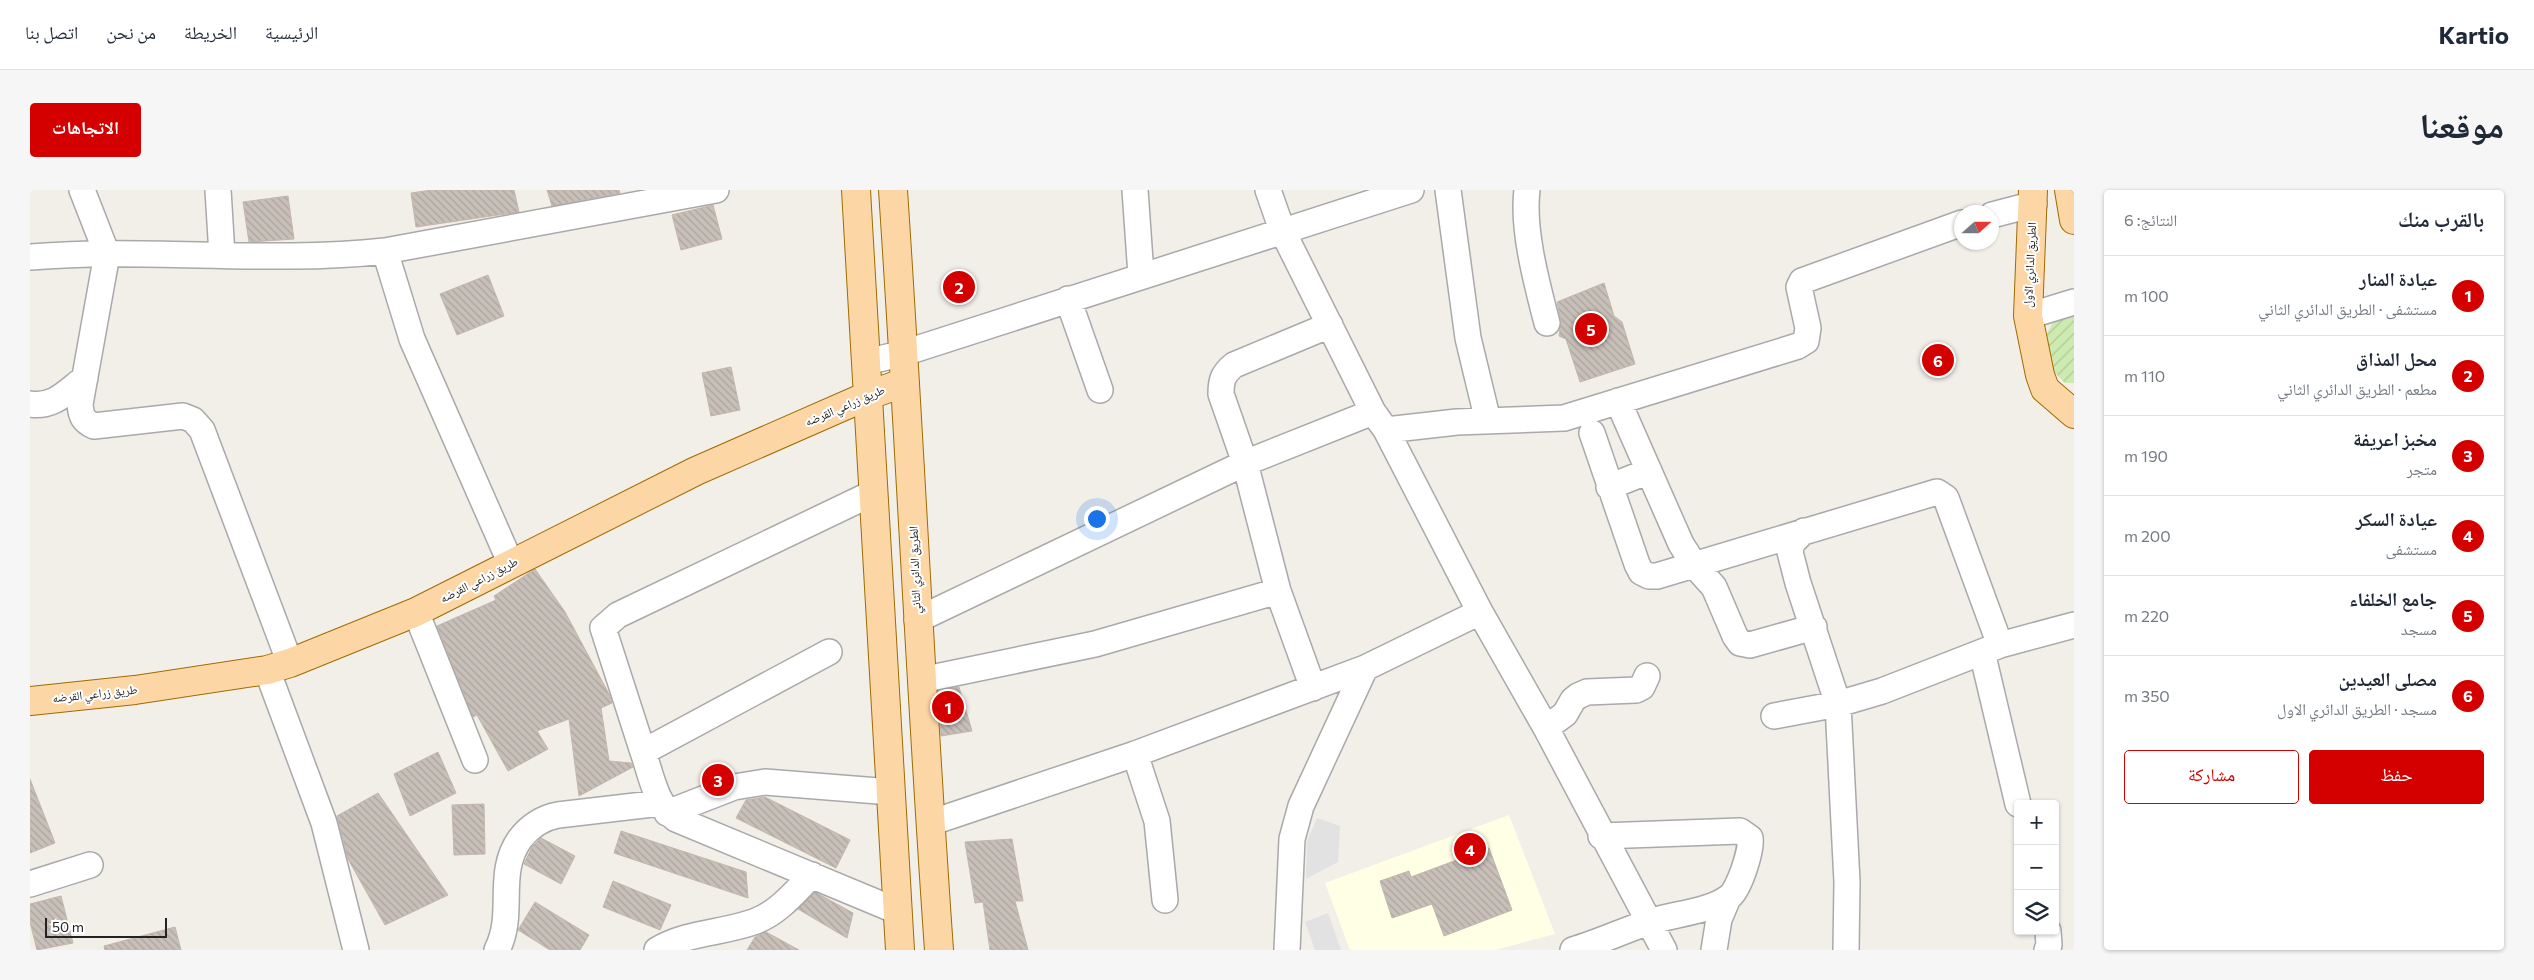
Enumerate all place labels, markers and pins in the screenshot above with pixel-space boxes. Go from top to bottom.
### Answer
pin: 2 [943,268,975,306]
pin: 5 [1575,310,1607,348]
pin: 6 [1922,341,1954,379]
pin: 1 [932,688,964,726]
pin: 3 [702,761,734,799]
pin: 4 [1454,830,1486,868]

